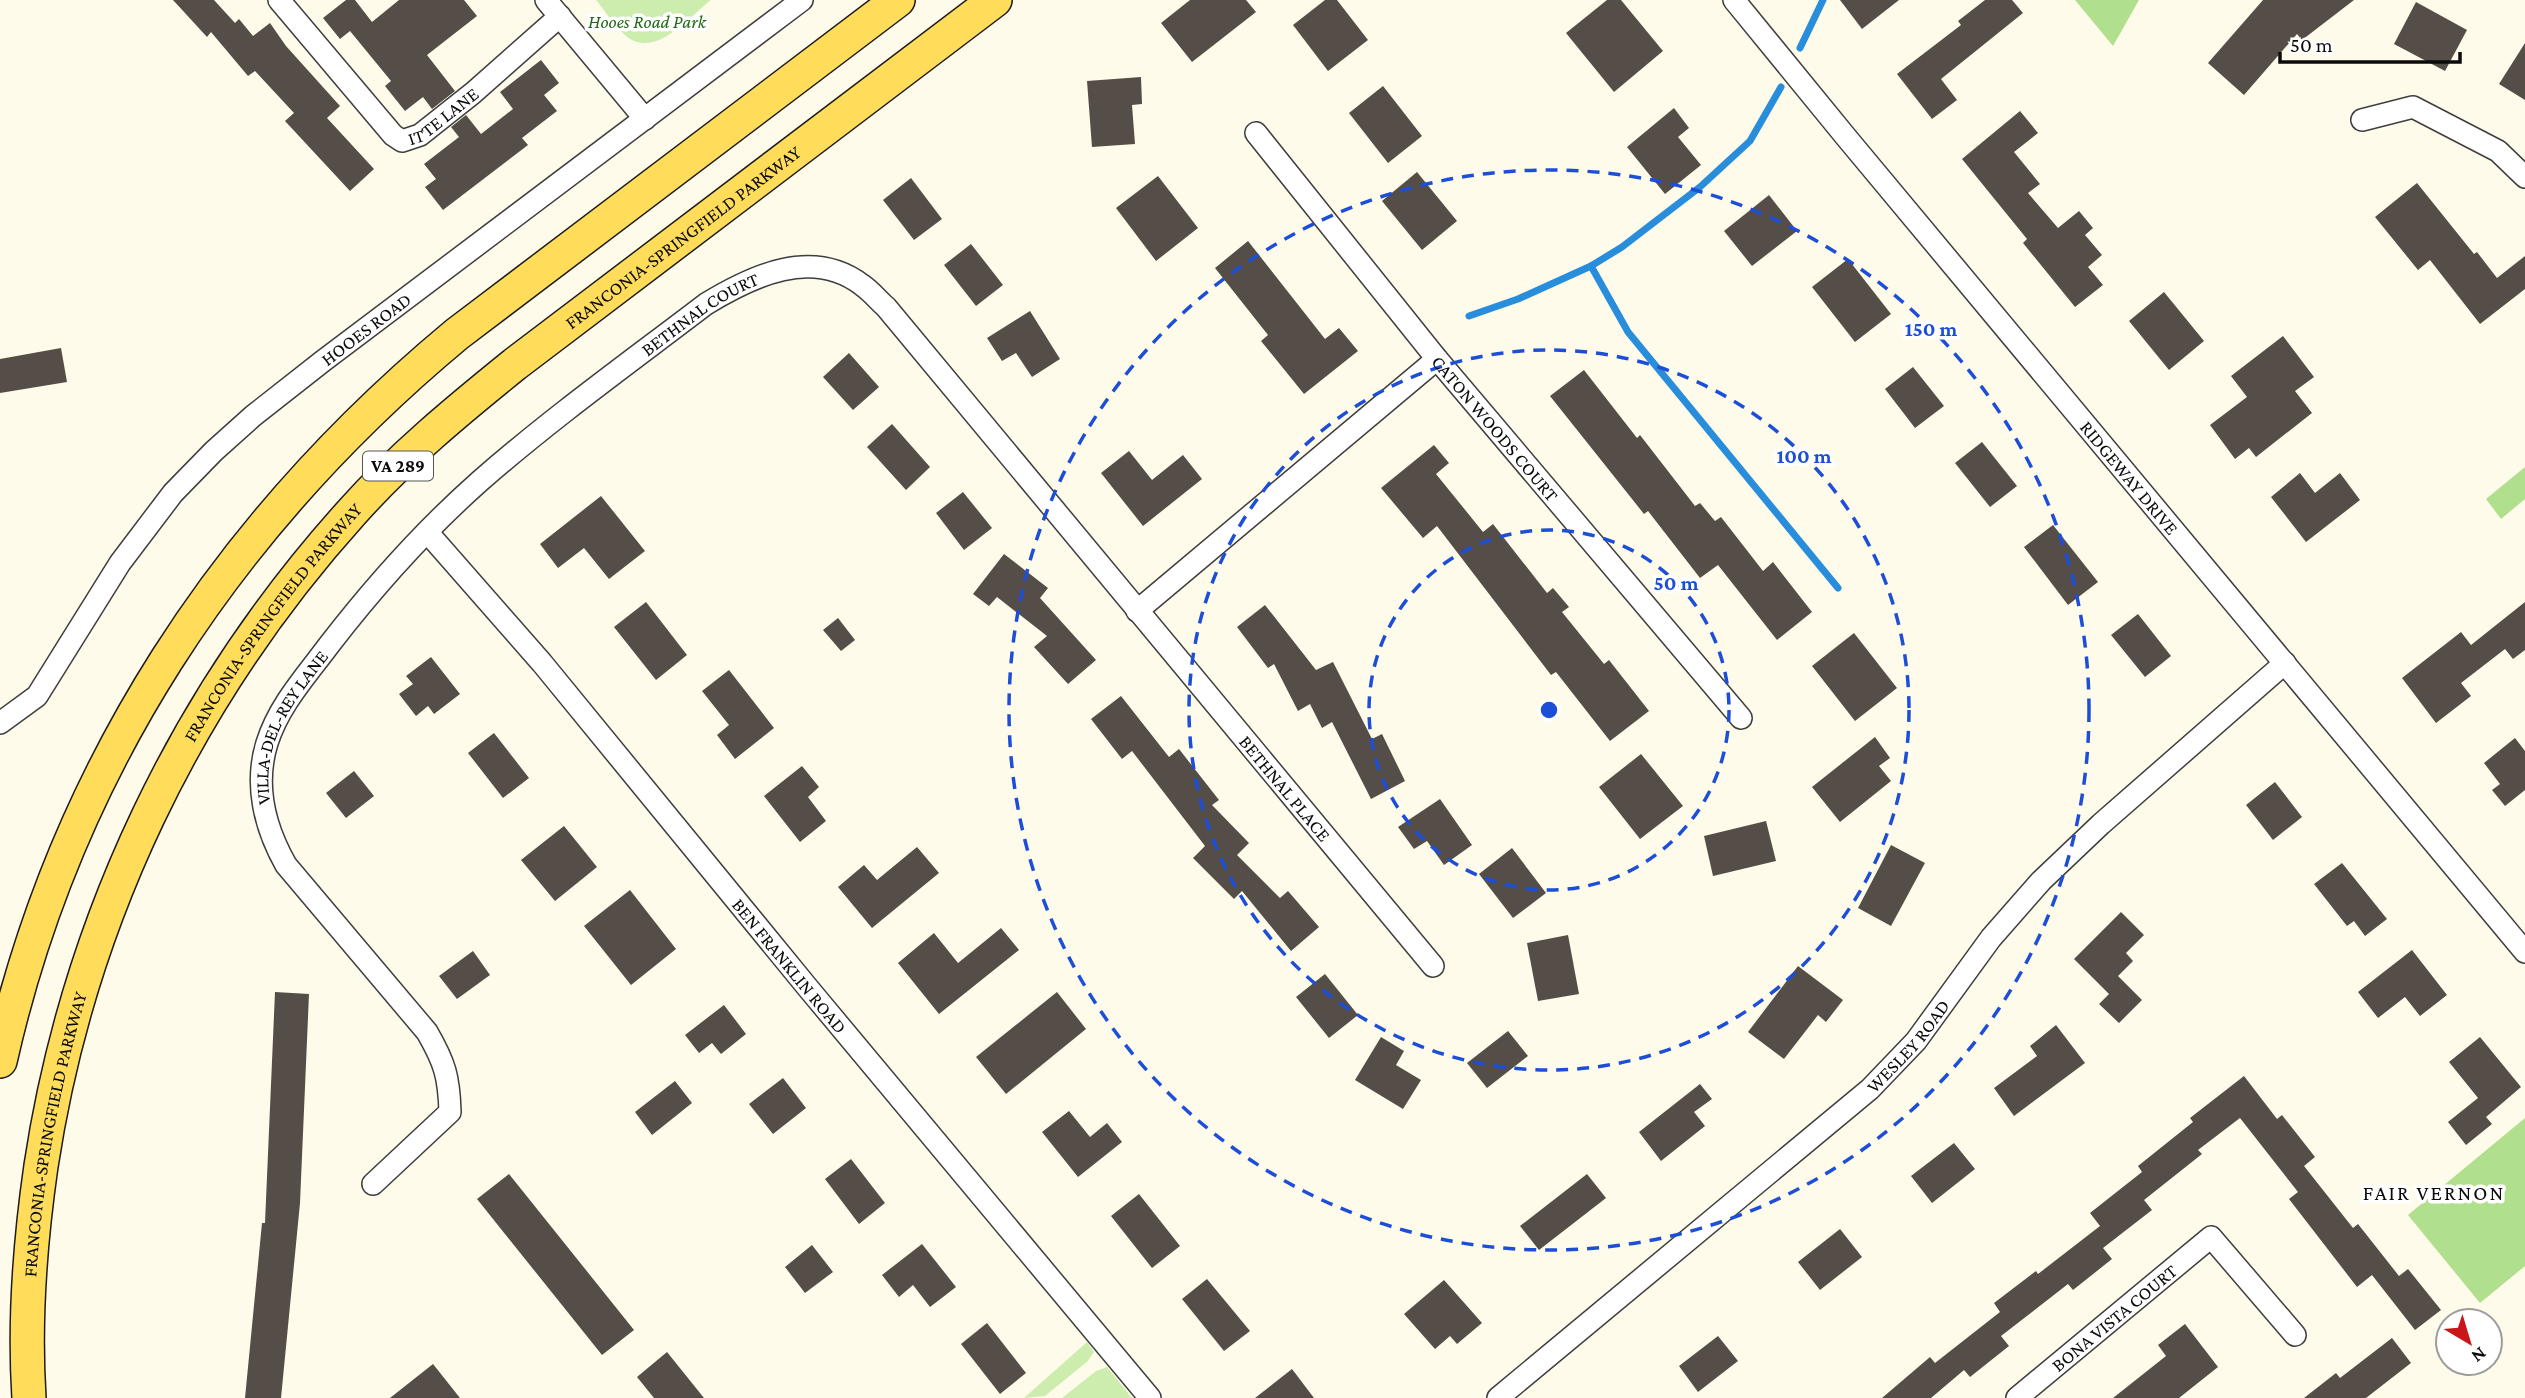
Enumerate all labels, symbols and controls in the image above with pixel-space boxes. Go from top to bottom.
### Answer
park label: Hooes Road Park [588,11,707,32]
scale bar [2280,21,2460,65]
text: 50 m [2290,33,2333,57]
street label: ITTE LANE [405,83,483,149]
street label: FRANCONIA-SPRINGFIELD PARKWAY [561,141,806,333]
street label: BETHNAL COURT [637,268,762,360]
street label: HOOES ROAD [317,289,415,370]
text: 150 m [1905,317,1958,341]
street label: CATON WOODS COURT [1427,351,1563,506]
street label: RIDGEWAY DRIVE [2076,417,2183,539]
text: 100 m [1776,444,1832,468]
road number: VA 289 [363,452,433,480]
street label: FRANCONIA-SPRINGFIELD PARKWAY [179,498,367,745]
text: 50 m [1654,571,1699,595]
street label: VILLA-DEL-REY LANE [251,646,332,806]
centre of rings [1537,698,1561,722]
street label: BETHNAL PLACE [1235,731,1335,845]
street label: BEN FRANKLIN ROAD [728,894,851,1037]
street label: FRANCONIA-SPRINGFIELD PARKWAY [19,988,91,1278]
street label: WESLEY ROAD [1862,995,1954,1097]
district label: FAIR VERNON [2363,1181,2505,1205]
street label: BONA VISTA COURT [2048,1260,2182,1376]
north arrow [2434,1307,2504,1377]
text: N [2468,1343,2491,1367]

